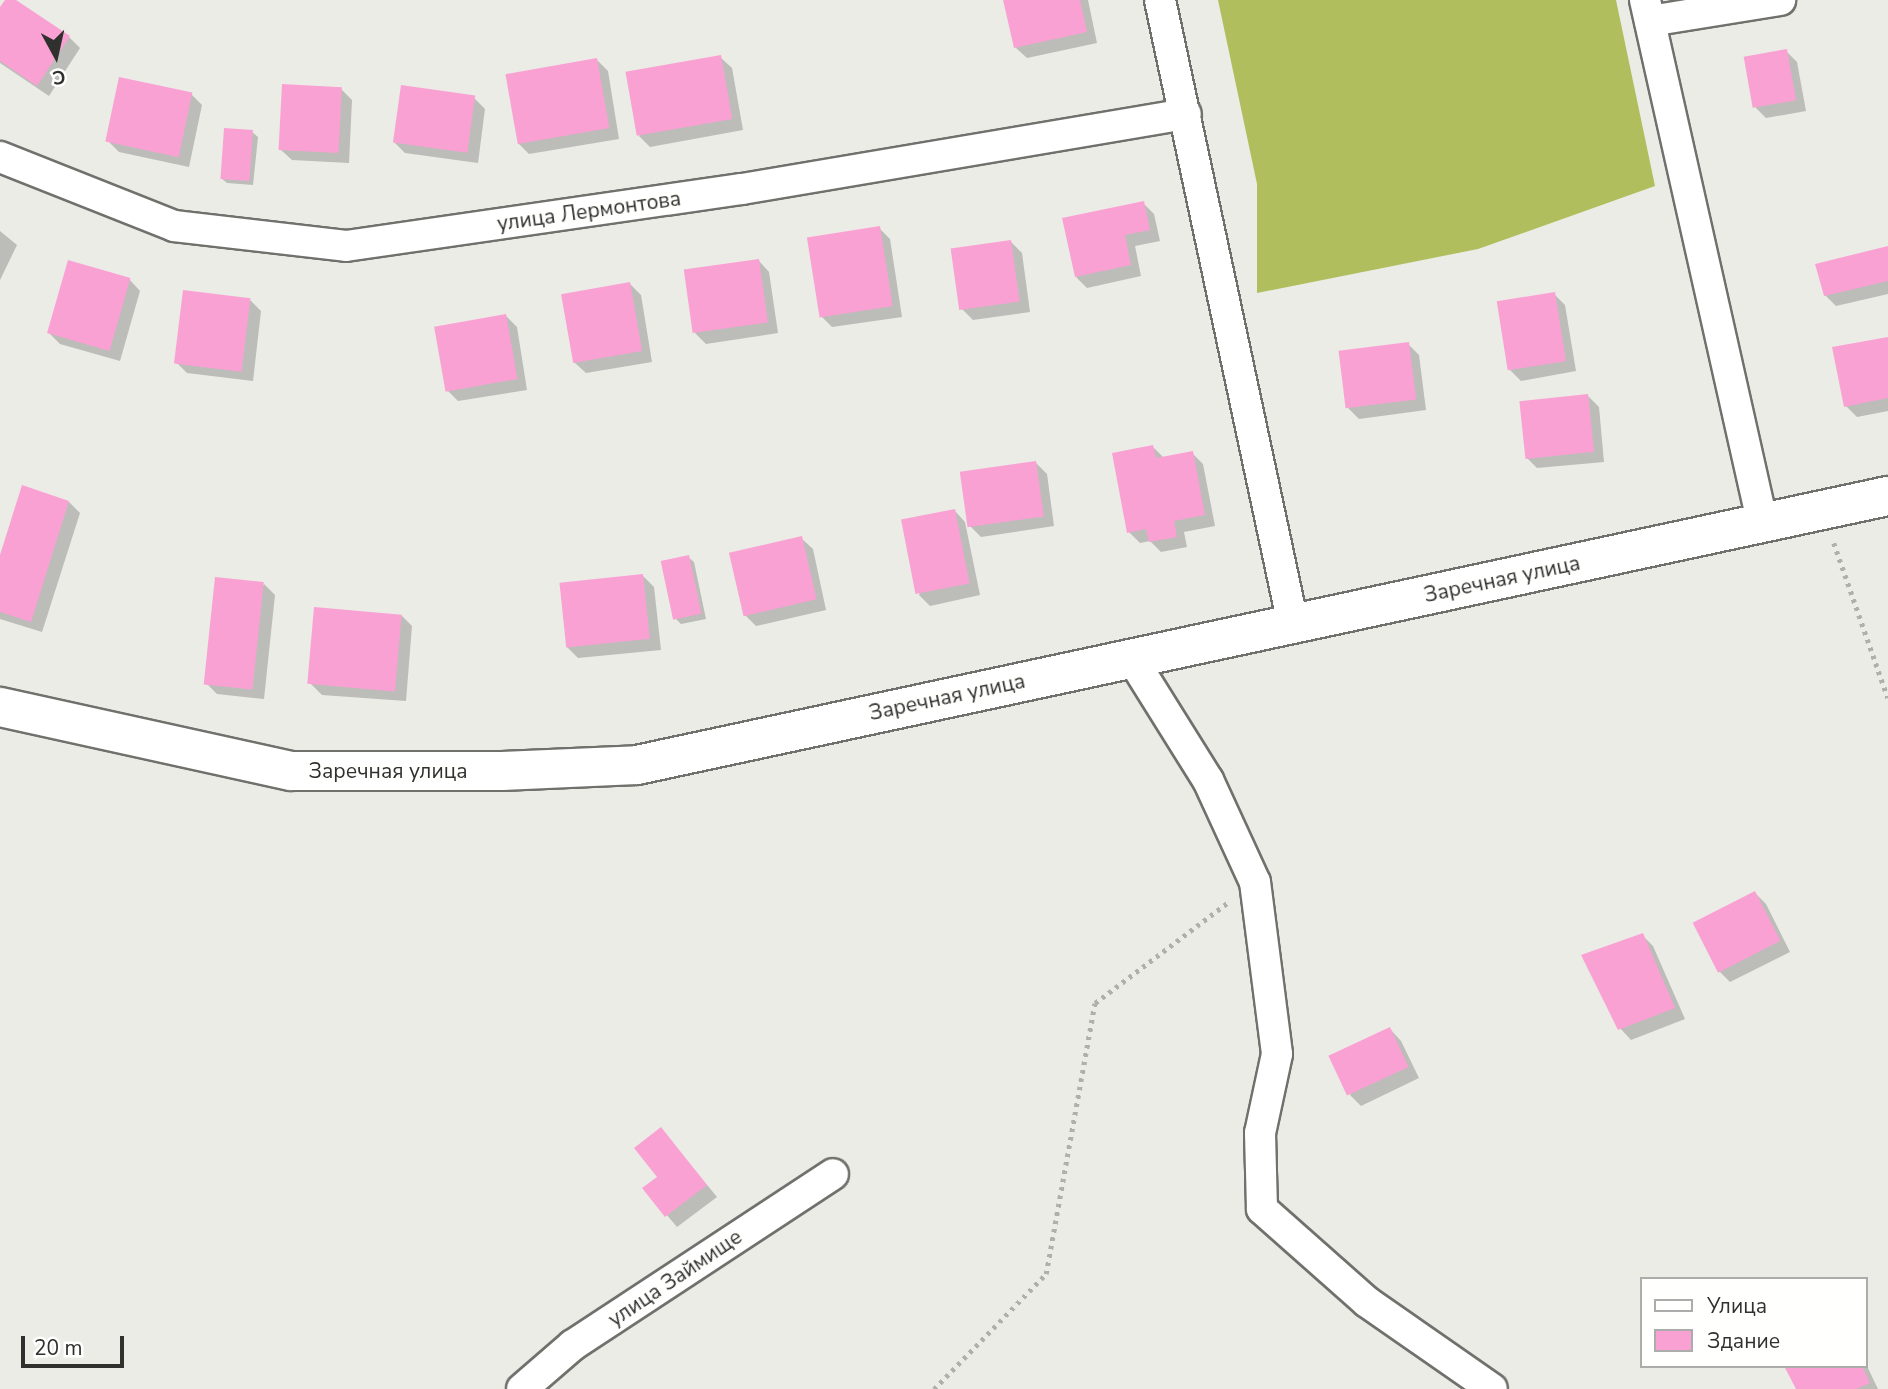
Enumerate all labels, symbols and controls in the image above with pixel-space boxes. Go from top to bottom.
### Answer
north arrow [21,21,91,91]
text: С [51,63,67,91]
street label: улица Лермонтова [495,186,683,236]
street label: Заречная улица [1422,550,1582,608]
street label: Заречная улица [867,668,1027,726]
street label: Заречная улица [308,758,468,784]
street label: улица Займище [603,1224,747,1332]
legend [1640,1277,1867,1368]
text: Улица [1707,1292,1767,1320]
scale bar [24,1322,128,1366]
text: Здание [1707,1327,1780,1355]
text: 20 m [34,1334,83,1362]

